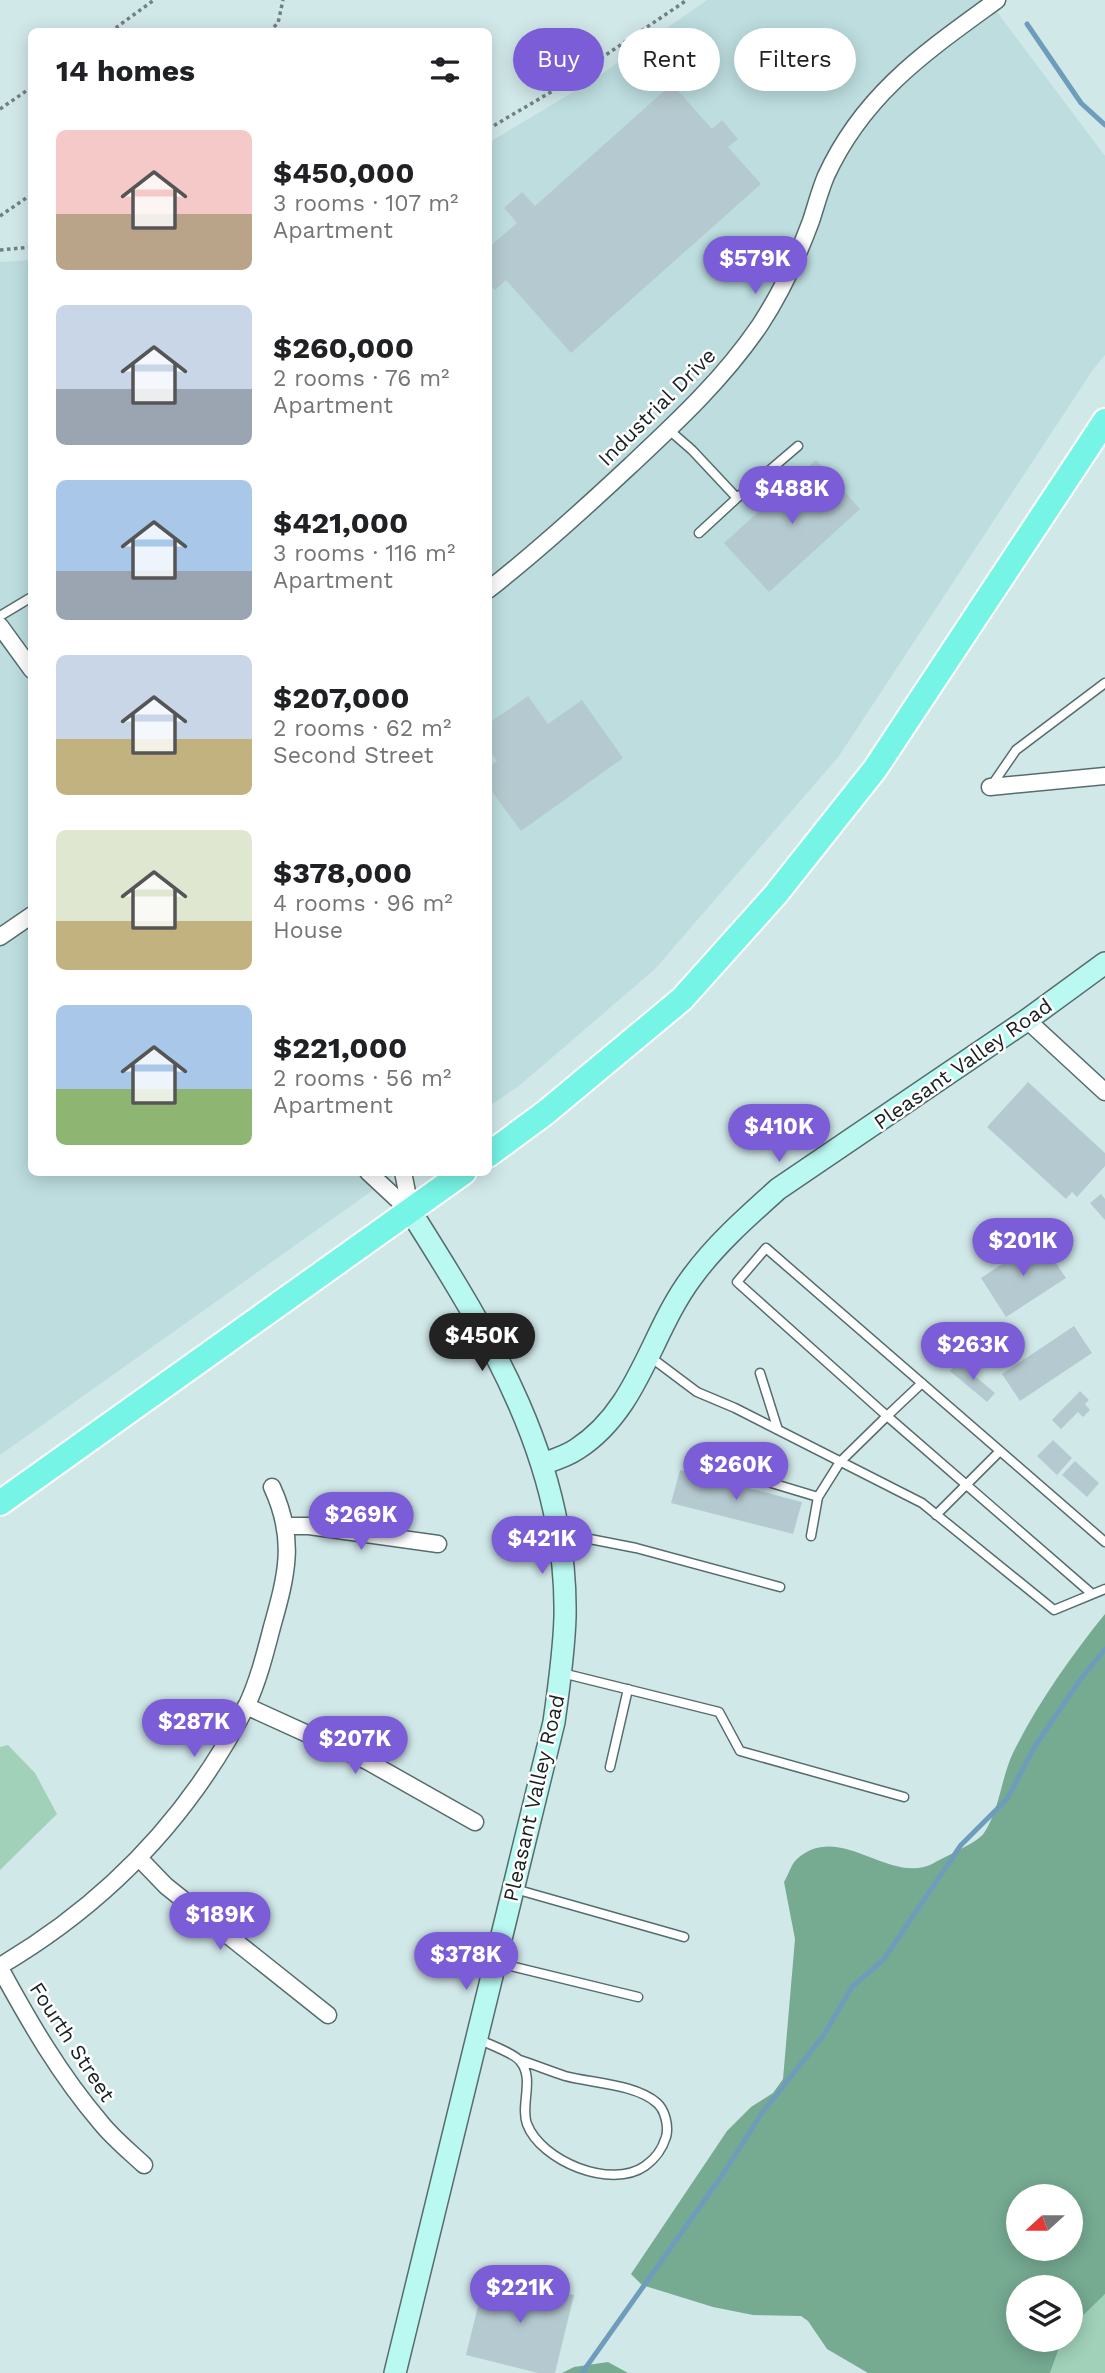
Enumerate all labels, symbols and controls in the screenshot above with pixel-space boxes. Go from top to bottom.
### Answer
chip: Buy [513,28,604,91]
chip: Rent [618,28,720,91]
chip: Filters [734,28,856,91]
icon: filters [426,51,464,89]
text: 14 homes [56,53,195,88]
text: $450,000 [273,155,415,190]
icon: home [112,158,196,242]
text: 3 rooms · 107 m² [273,190,459,217]
text: Apartment [273,217,393,244]
pin: $579K [706,236,804,296]
text: $579K [719,245,791,272]
text: $260,000 [273,330,414,365]
icon: home [112,333,196,417]
street label: Industrial Drive [593,343,721,471]
text: 2 rooms · 76 m² [273,365,449,392]
text: Apartment [273,392,393,419]
pin: $488K [743,466,841,526]
text: $488K [755,475,829,502]
text: $421,000 [273,505,408,540]
icon: home [112,508,196,592]
text: 3 rooms · 116 m² [273,540,455,567]
text: Apartment [273,567,393,594]
text: $207,000 [273,680,410,715]
icon: home [112,683,196,767]
text: 2 rooms · 62 m² [273,715,451,742]
text: Second Street [273,742,433,769]
text: $378,000 [273,855,412,890]
icon: home [112,858,196,942]
text: 4 rooms · 96 m² [273,890,453,917]
text: House [273,917,343,944]
street label: Pleasant Valley Road [869,993,1057,1135]
text: $221,000 [273,1030,407,1065]
icon: home [112,1033,196,1117]
text: 2 rooms · 56 m² [273,1065,451,1092]
text: Apartment [273,1092,393,1119]
pin: $410K [730,1104,828,1164]
text: $410K [744,1113,814,1140]
pin: $201K [974,1218,1072,1278]
text: $201K [988,1227,1058,1254]
pin: $450K [433,1314,531,1373]
text: $450K [445,1322,519,1349]
pin: $263K [924,1322,1022,1382]
text: $263K [937,1331,1009,1358]
pin: $260K [687,1442,785,1502]
text: $260K [699,1451,773,1478]
pin: $269K [312,1492,410,1552]
text: $269K [325,1501,397,1528]
pin: $421K [493,1516,591,1576]
text: $421K [508,1525,576,1552]
street label: Pleasant Valley Road [498,1692,570,1904]
pin: $287K [145,1700,243,1759]
text: $287K [158,1708,230,1735]
pin: $207K [306,1716,404,1776]
text: $207K [319,1725,391,1752]
pin: $189K [171,1892,269,1952]
text: $189K [185,1901,255,1928]
pin: $378K [417,1932,515,1992]
text: $378K [430,1941,502,1968]
street label: Fourth Street [25,1977,120,2106]
north arrow [1006,2184,1083,2261]
map controls [1006,2184,1083,2352]
pin: $221K [471,2266,569,2325]
text: $221K [486,2274,554,2301]
button: layers [1006,2275,1083,2352]

